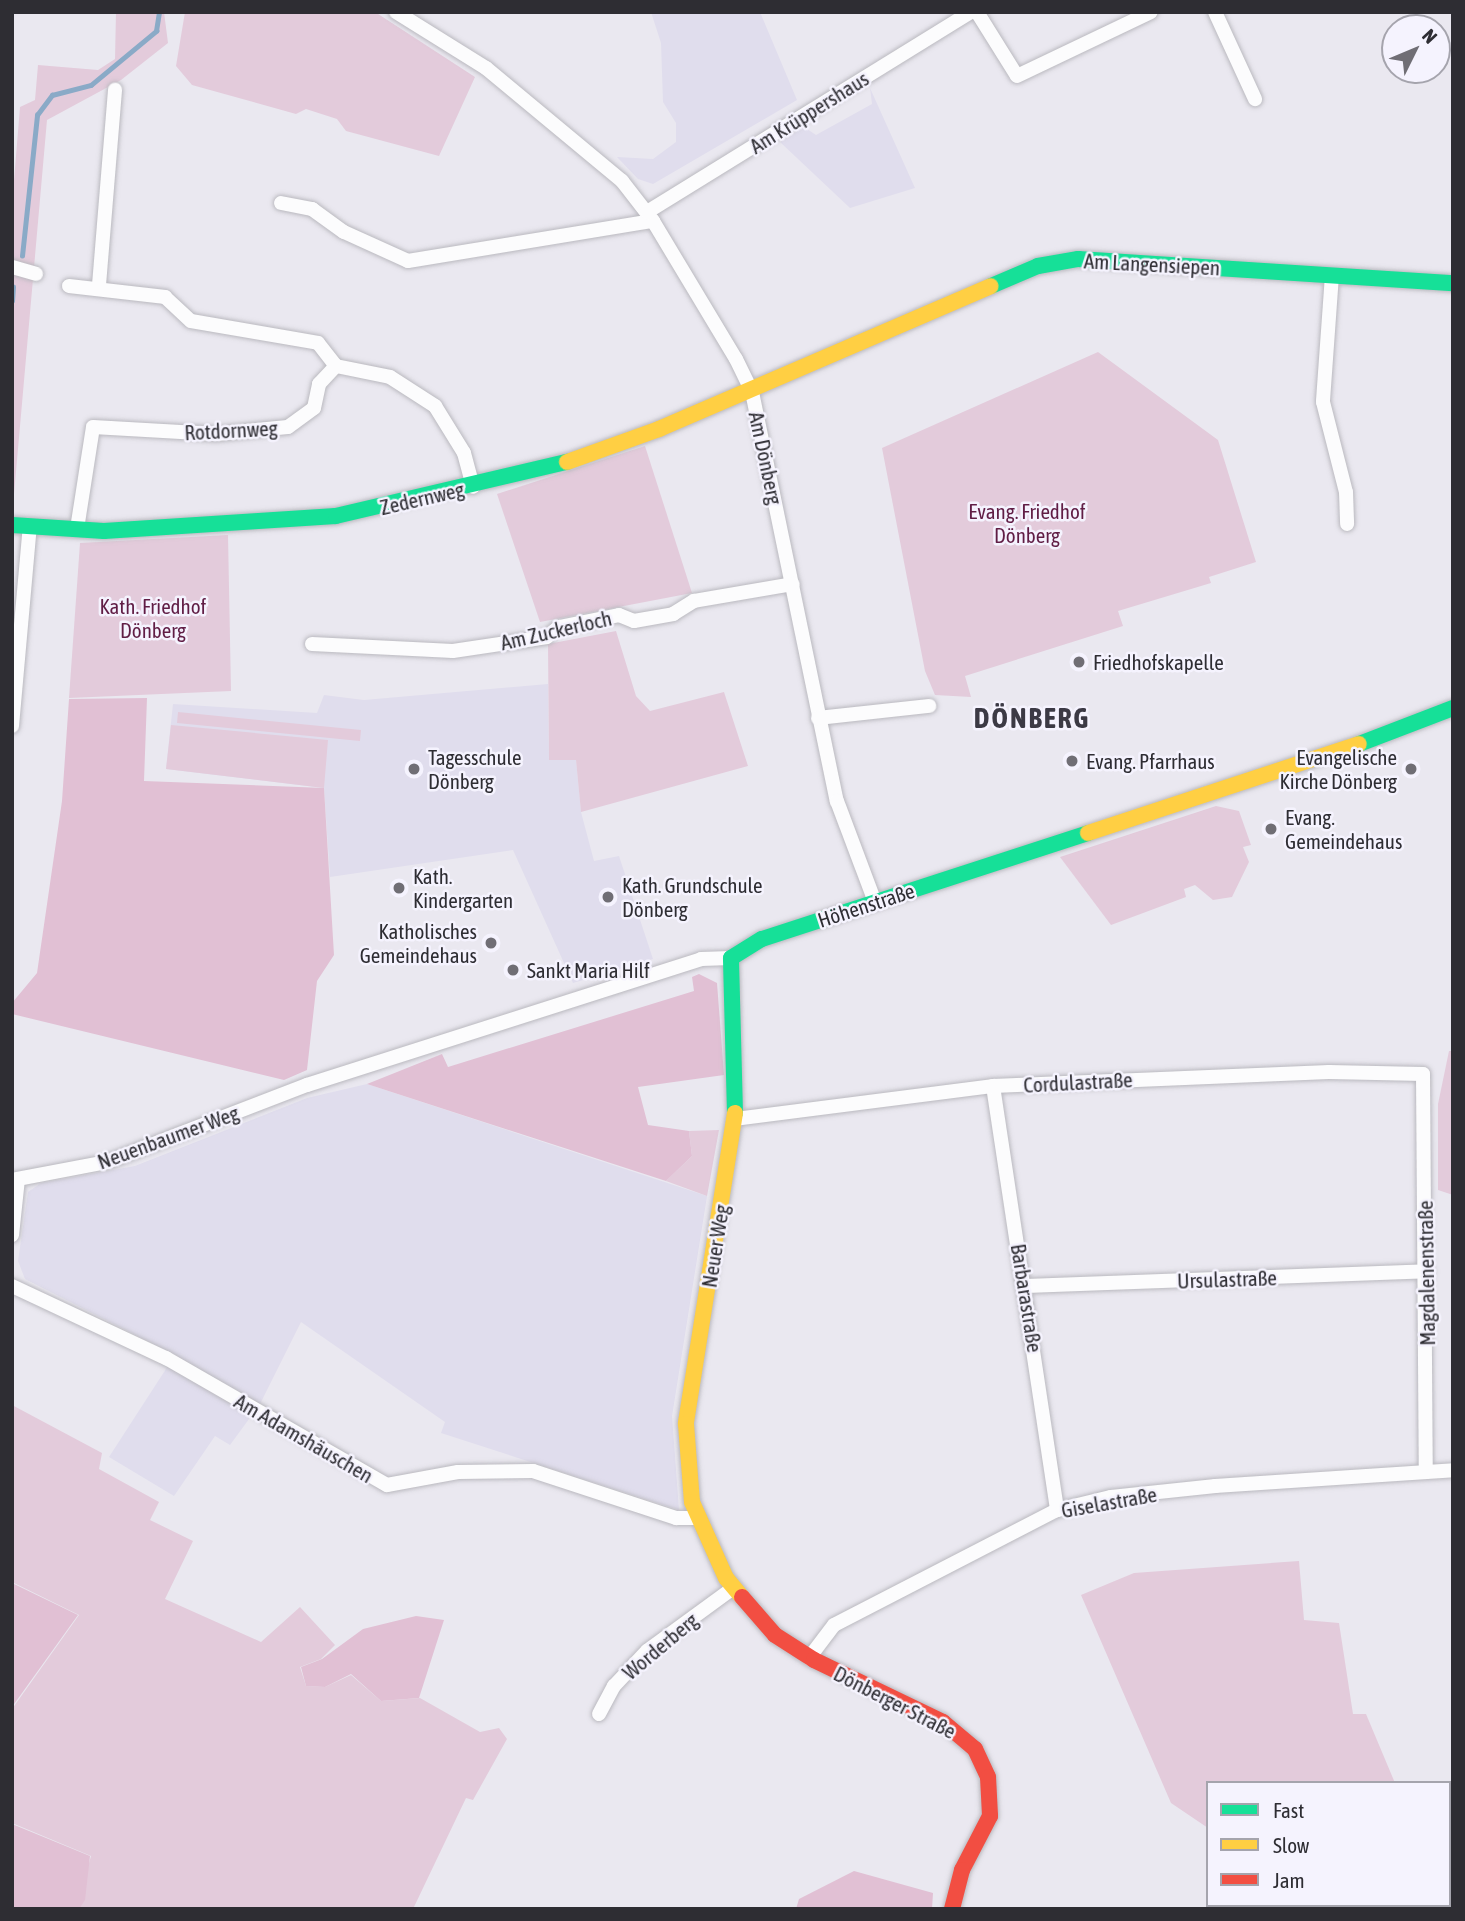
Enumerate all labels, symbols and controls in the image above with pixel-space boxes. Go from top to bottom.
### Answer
north arrow [1381,14,1451,84]
text: N [1418,24,1442,48]
street label: Am Krüppershaus [745,65,873,159]
street label: Am Langensiepen [1083,248,1221,280]
street label: Am Dönberg [744,409,788,507]
street label: Rotdornweg [184,415,278,445]
street label: Zedernweg [377,476,467,520]
park label: Evang. Friedhof Dönberg [968,498,1086,548]
park label: Kath. Friedhof Dönberg [100,593,206,643]
street label: Am Zuckerloch [498,605,614,655]
place label: Friedhofskapelle [1093,649,1224,675]
marker: Friedhofskapelle [1071,654,1087,670]
district label: DÖNBERG [975,701,1089,735]
place label: Tagesschule Dönberg [428,744,521,794]
place label: Evangelische Kirche Dönberg [1279,744,1397,794]
place label: Evang. Pfarrhaus [1086,748,1215,774]
marker: Evang. Pfarrhaus [1064,753,1080,769]
marker: Tagesschule Dönberg [406,761,422,777]
marker: Evangelische Kirche Dönberg [1403,761,1419,777]
place label: Evang. Gemeindehaus [1285,804,1402,854]
marker: Evang. Gemeindehaus [1263,821,1279,837]
place label: Kath. Kindergarten [413,863,513,913]
place label: Kath. Grundschule Dönberg [622,872,762,922]
street label: Höhenstraße [814,878,918,932]
marker: Kath. Kindergarten [391,880,407,896]
marker: Kath. Grundschule Dönberg [600,889,616,905]
place label: Katholisches Gemeindehaus [360,918,477,968]
marker: Katholisches Gemeindehaus [483,935,499,951]
place label: Sankt Maria Hilf [527,957,650,983]
marker: Sankt Maria Hilf [505,962,521,978]
street label: Cordulastraße [1023,1067,1133,1097]
street label: Neuenbaumer Weg [94,1100,242,1174]
street label: Magdalenenstraße [1412,1200,1440,1346]
street label: Neuer Weg [696,1203,734,1289]
street label: Barbarastraße [1006,1242,1048,1354]
street label: Ursulastraße [1177,1265,1277,1293]
street label: Am Adamshäuschen [230,1388,378,1488]
street label: Giselastraße [1059,1481,1159,1523]
street label: Worderberg [617,1607,703,1685]
street label: Dönberger Straße [830,1660,960,1744]
legend [1206,1781,1451,1907]
text: Fast [1273,1798,1304,1822]
text: Slow [1273,1833,1309,1857]
text: Jam [1273,1868,1305,1892]

